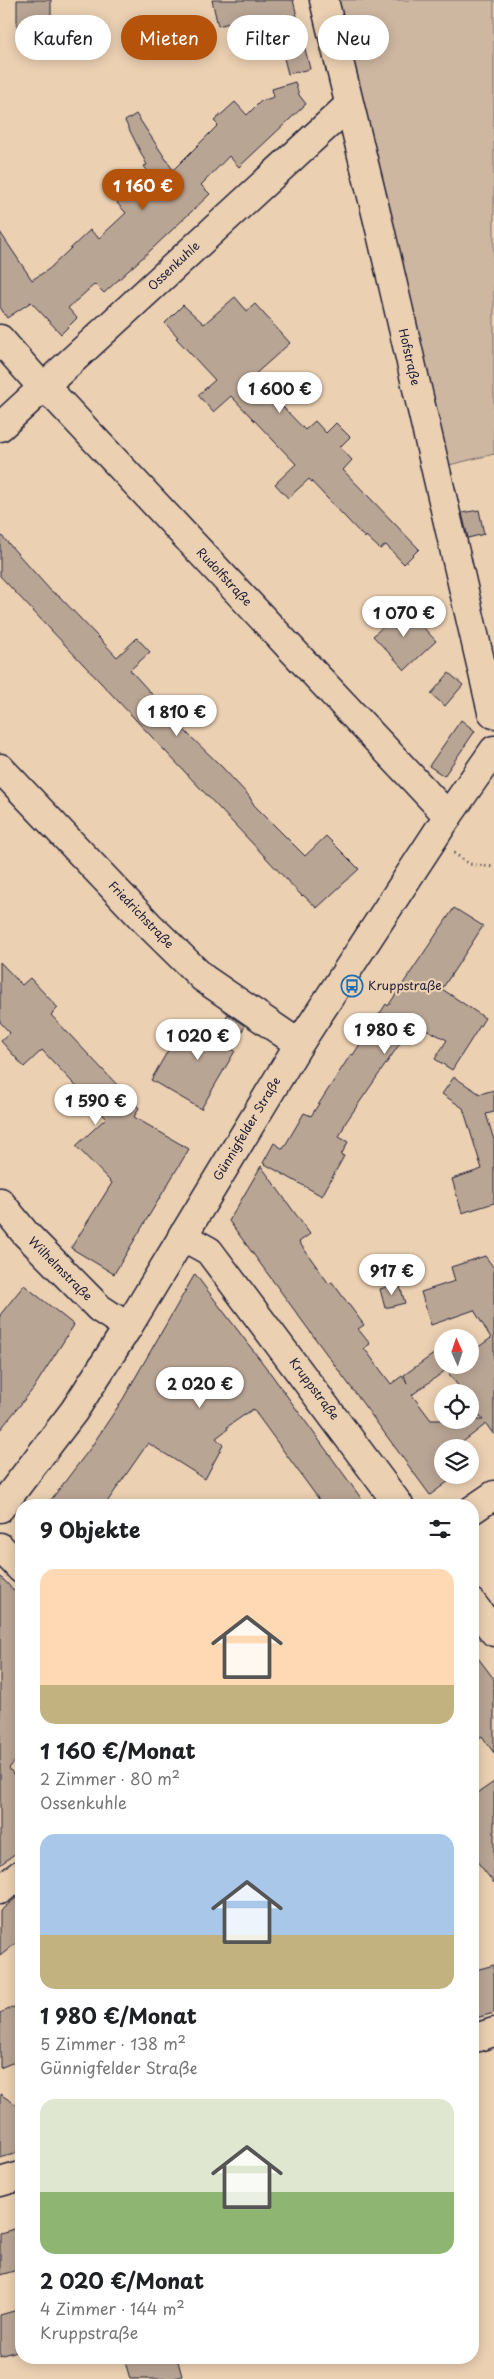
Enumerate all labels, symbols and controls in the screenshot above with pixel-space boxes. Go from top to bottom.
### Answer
chip: Kaufen [15,15,111,60]
chip: Mieten [121,15,217,60]
chip: Filter [227,15,308,60]
chip: Neu [318,15,389,60]
pin: 1 160 € [97,168,189,211]
text: 1 160 € [113,173,173,197]
street label: Ossenkuhle [143,236,203,294]
street label: Hofstraße [395,327,425,387]
pin: 1 600 € [234,372,326,414]
text: 1 600 € [248,376,312,400]
street label: Rudolfstraße [193,543,257,610]
pin: 1 070 € [358,596,450,638]
text: 1 070 € [373,600,435,624]
pin: 1 810 € [131,694,223,737]
text: 1 810 € [148,699,206,723]
street label: Friedrichstraße [105,877,179,952]
bus stop icon: Kruppstraße [340,974,364,998]
place label: Kruppstraße [368,976,442,994]
pin: 1 980 € [339,1012,431,1055]
text: 1 980 € [355,1017,415,1041]
pin: 1 020 € [152,1018,244,1061]
text: 1 020 € [167,1023,229,1047]
street label: Günnigfelder Straße [208,1073,284,1184]
pin: 1 590 € [50,1084,142,1126]
text: 1 590 € [65,1088,127,1112]
street label: Wilhelmstraße [25,1232,97,1304]
pin: 917 € [357,1254,427,1296]
text: 917 € [370,1258,414,1282]
north arrow [434,1329,479,1374]
map controls [434,1329,479,1484]
street label: Kruppstraße [285,1354,344,1423]
pin: 2 020 € [154,1366,246,1409]
text: 2 020 € [167,1371,233,1395]
button: locate [434,1384,479,1429]
button: layers [434,1439,479,1484]
text: 9 Objekte [40,1513,141,1545]
icon: filters [426,1515,454,1543]
icon: home [202,1602,292,1692]
text: 1 160 €/Monat [40,1734,196,1766]
text: 2 Zimmer · 80 m² [40,1766,180,1790]
text: Ossenkuhle [40,1790,127,1814]
icon: home [202,1867,292,1957]
text: 1 980 €/Monat [40,1999,197,2031]
text: 5 Zimmer · 138 m² [40,2031,186,2055]
text: Günnigfelder Straße [40,2055,197,2079]
icon: home [202,2132,292,2222]
text: 2 020 €/Monat [40,2264,204,2296]
text: 4 Zimmer · 144 m² [40,2296,185,2320]
text: Kruppstraße [40,2320,138,2344]

